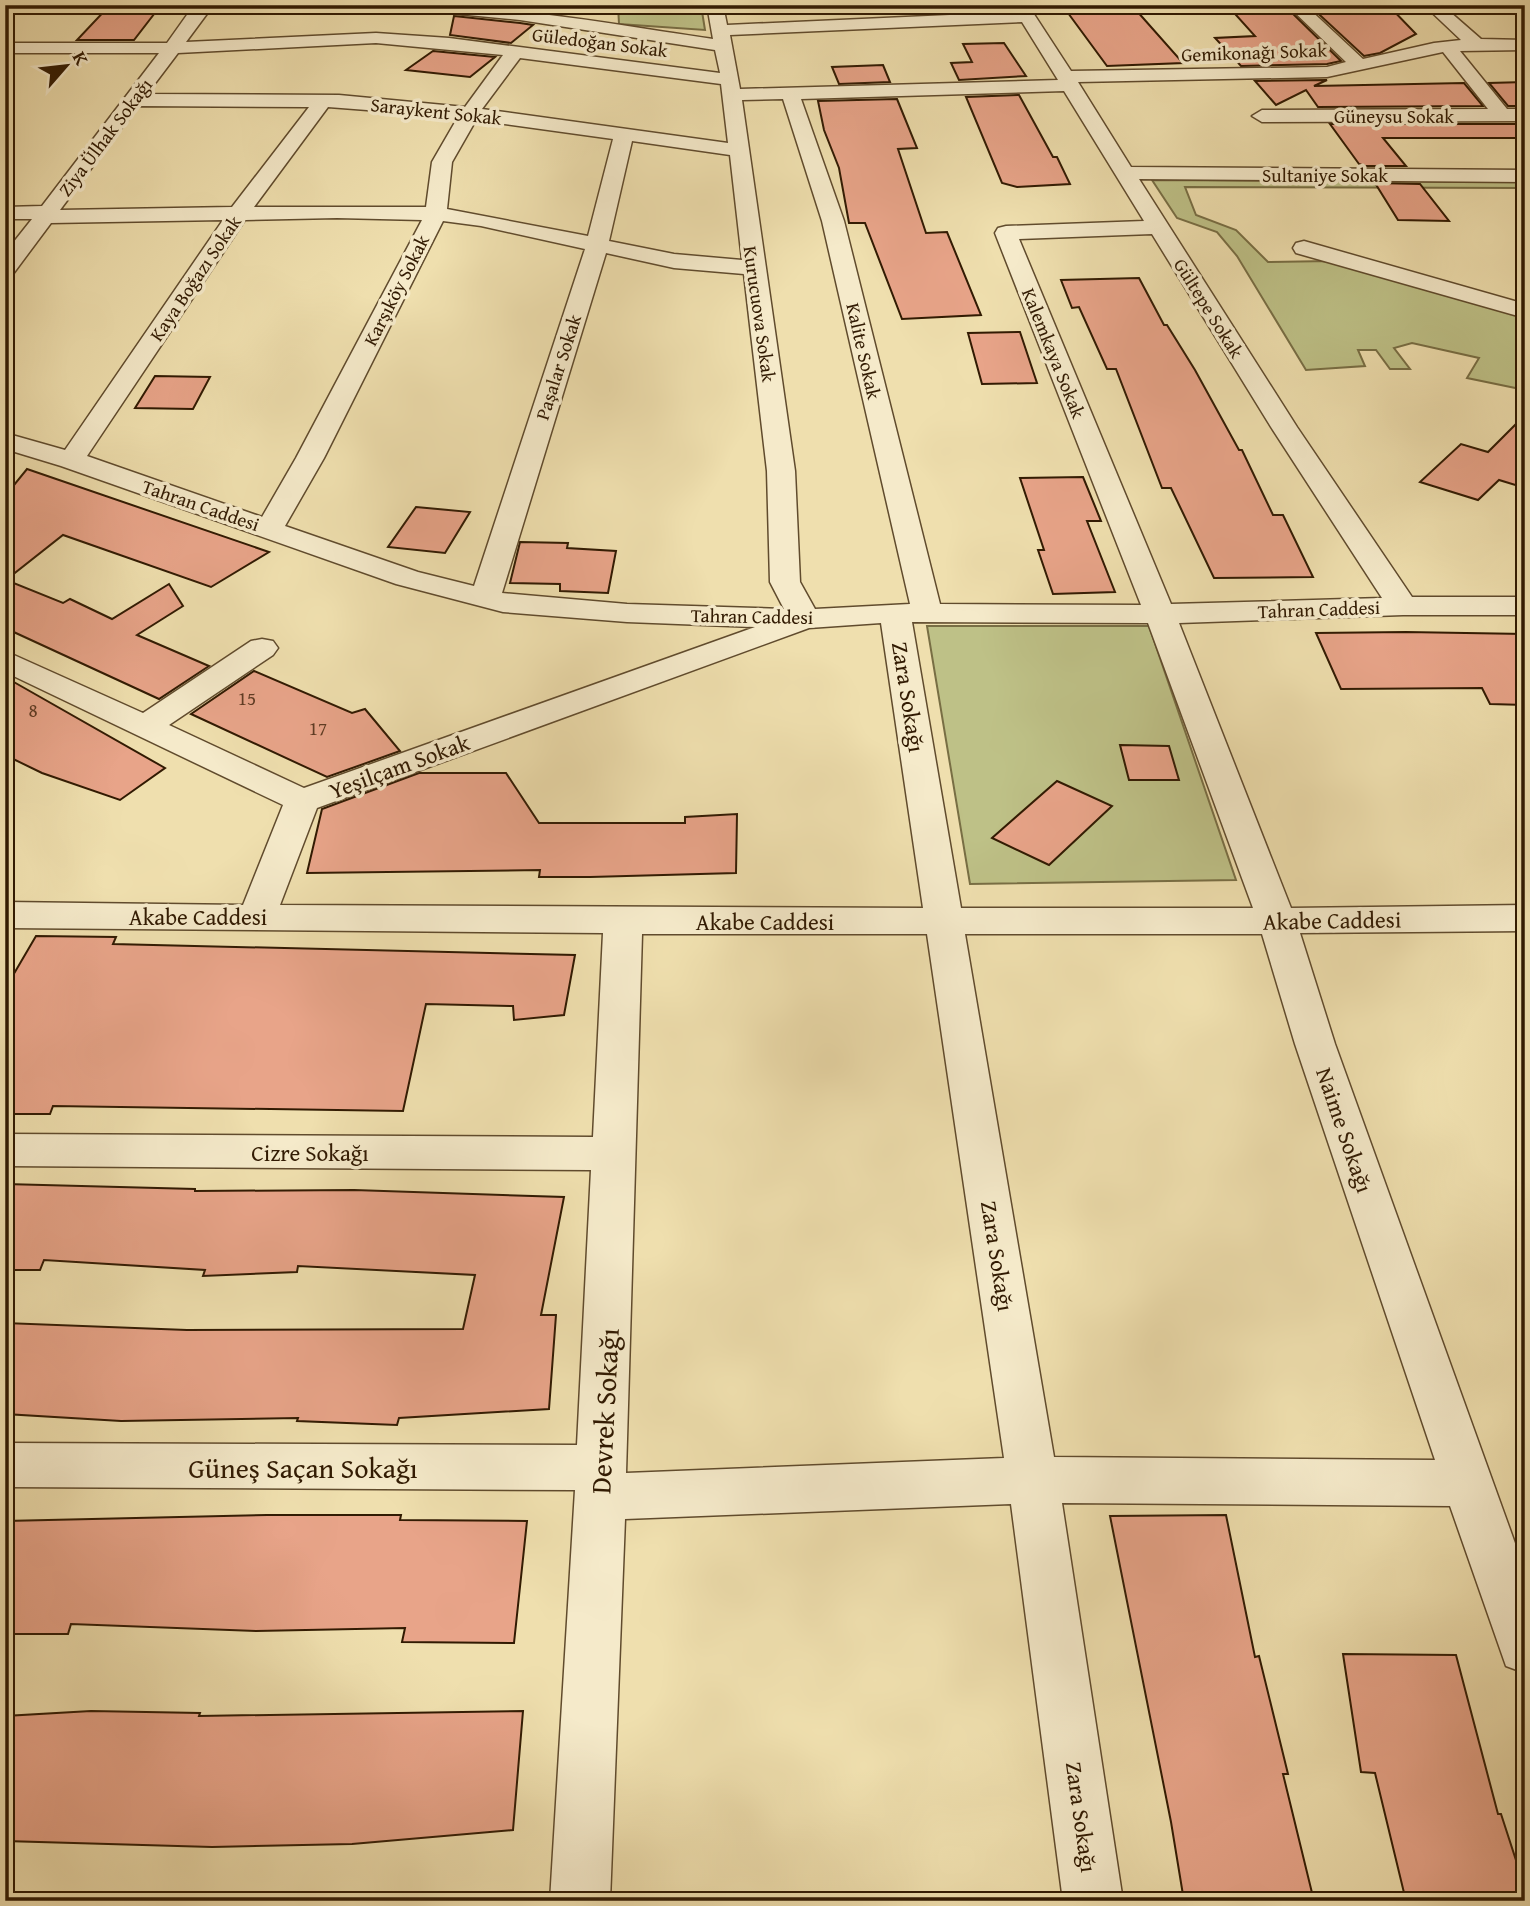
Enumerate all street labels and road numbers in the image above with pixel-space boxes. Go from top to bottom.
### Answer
street label: Güledoğan Sokak [531,20,670,64]
street label: Gemikonağı Sokak [1181,35,1328,69]
street label: Ziya Ülhak Sokağı [51,72,159,202]
street label: Saraykent Sokak [369,90,503,132]
street label: Güneysu Sokak [1334,102,1454,130]
street label: Sultaniye Sokak [1262,161,1388,189]
street label: Kaya Boğazı Sokak [142,209,248,347]
street label: Karşıköy Sokak [356,229,436,350]
street label: Kurucuova Sokak [737,244,783,384]
street label: Gültepe Sokak [1167,253,1251,364]
street label: Kalemkaya Sokak [1015,284,1093,423]
street label: Kalite Sokak [839,300,889,402]
street label: Paşalar Sokak [528,310,588,423]
street label: Tahran Caddesi [139,472,263,538]
street label: Tahran Caddesi [1257,593,1381,625]
street label: Tahran Caddesi [691,601,813,631]
street label: Zara Sokağı [884,639,934,755]
street label: Yeşilçam Sokak [324,725,474,807]
street label: Akabe Caddesi [129,900,267,933]
street label: Akabe Caddesi [1262,902,1402,938]
street label: Akabe Caddesi [696,905,834,938]
street label: Naime Sokağı [1308,1063,1382,1197]
street label: Cizre Sokağı [251,1136,369,1169]
street label: Zara Sokağı [973,1198,1023,1314]
street label: Devrek Sokağı [579,1327,629,1495]
street label: Güneş Saçan Sokağı [188,1447,418,1488]
street label: Zara Sokağı [1058,1759,1106,1875]

